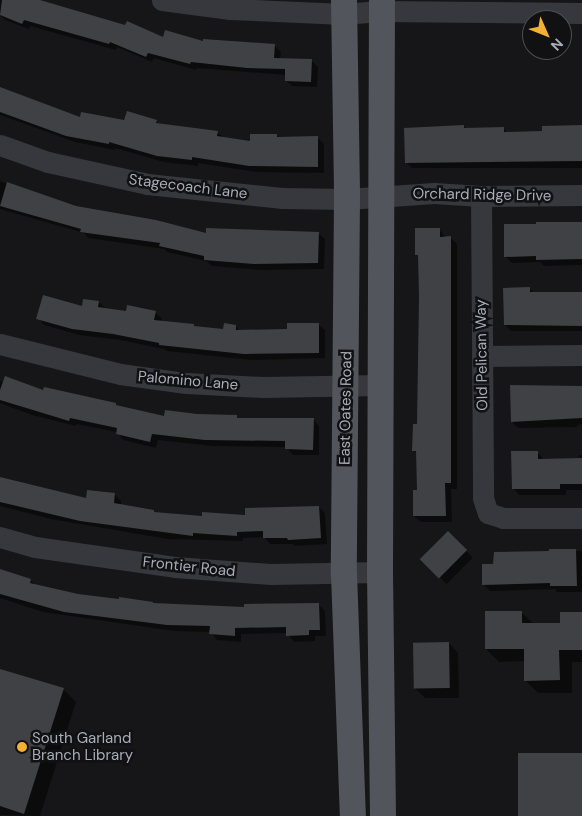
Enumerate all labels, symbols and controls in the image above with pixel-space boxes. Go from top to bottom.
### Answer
north arrow [522,10,572,60]
text: N [547,35,567,55]
street label: Stagecoach Lane [128,171,248,203]
street label: Orchard Ridge Drive [412,185,552,205]
street label: Old Pelican Way [472,299,492,411]
street label: East Oates Road [336,351,356,465]
street label: Palomino Lane [137,368,239,394]
street label: Frontier Road [142,553,236,581]
place label: South Garland Branch Library [32,729,133,764]
marker: South Garland Branch Library [16,741,28,753]

